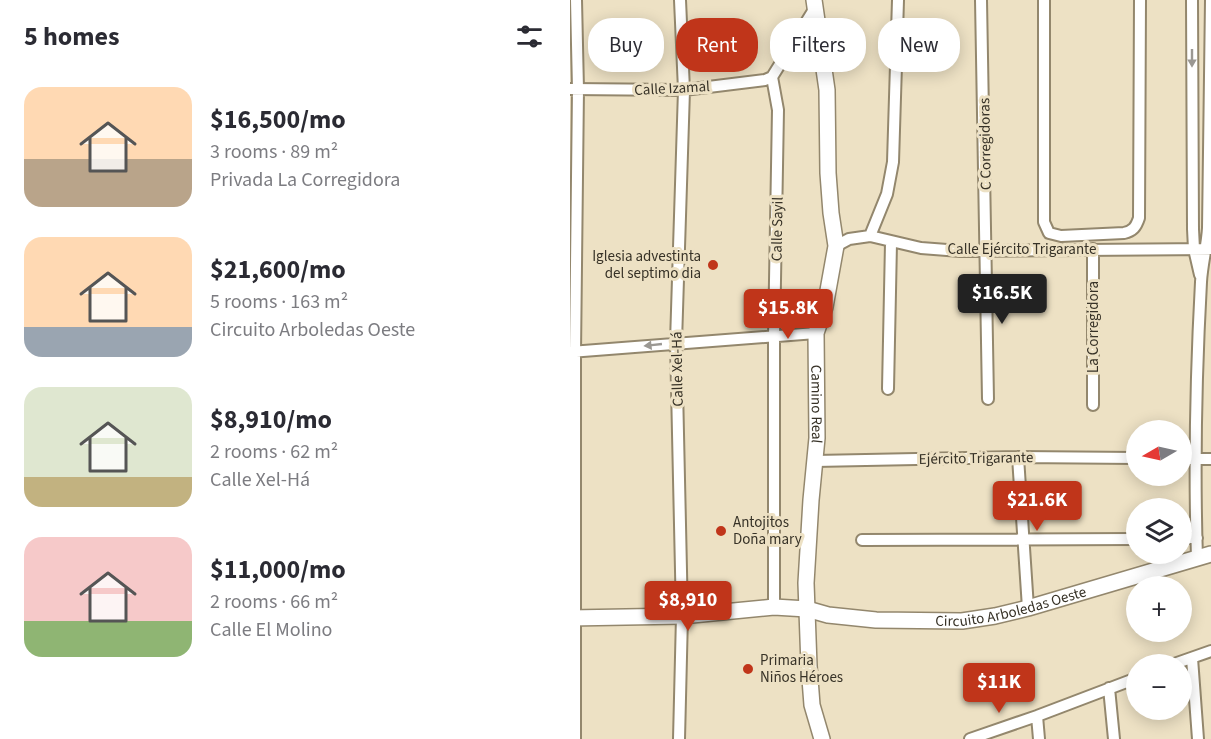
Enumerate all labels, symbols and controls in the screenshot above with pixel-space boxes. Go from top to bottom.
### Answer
text: 5 homes [24,18,119,55]
chip: Buy [588,18,664,72]
chip: Rent [676,18,758,72]
chip: Filters [770,18,866,72]
chip: New [878,18,960,72]
icon: filters [513,20,546,53]
one-way arrow [1187,49,1197,68]
street label: Calle Izamal [634,76,710,101]
street label: C Corregidoras [974,98,997,190]
text: $16,500/mo [210,101,346,138]
icon: home [72,111,144,183]
text: 3 rooms · 89 m² [210,138,338,166]
text: Privada La Corregidora [210,166,400,194]
street label: Calle Sayil [766,197,789,261]
street label: Calle Ejército Trigarante [948,239,1096,260]
place label: Iglesia advestinta del septimo dia [592,246,701,284]
text: $21,600/mo [210,251,346,288]
marker: Iglesia advestinta del septimo dia [706,258,720,272]
icon: home [72,261,144,333]
pin: $16.5K [953,274,1051,325]
text: $16.5K [972,279,1032,307]
street label: La Corregidora [1083,281,1104,373]
text: 5 rooms · 163 m² [210,288,348,316]
pin: $15.8K [739,289,837,340]
text: $15.8K [758,294,818,322]
text: Circuito Arboledas Oeste [210,316,415,344]
street label: Calle Xel-Há [666,331,689,407]
one-way arrow [644,340,663,350]
street label: Camino Real [805,365,827,445]
text: $8,910/mo [210,401,332,438]
icon: home [72,411,144,483]
north arrow [1126,420,1192,486]
map controls [1126,420,1192,720]
text: 2 rooms · 62 m² [210,438,338,466]
street label: Ejército Trigarante [918,447,1034,470]
text: Calle Xel-Há [210,466,310,494]
pin: $21.6K [988,481,1086,532]
text: $21.6K [1007,486,1067,514]
button: layers [1126,498,1192,564]
place label: Antojitos Doña mary [733,512,802,550]
marker: Antojitos Doña mary [714,524,728,538]
text: $11,000/mo [210,551,346,588]
icon: home [72,561,144,633]
button: + [1126,576,1192,642]
pin: $8,910 [639,581,737,632]
street label: Circuito Arboledas Oeste [935,581,1089,632]
text: $8,910 [659,586,717,614]
text: 2 rooms · 66 m² [210,588,338,616]
text: Calle El Molino [210,616,332,644]
place label: Primaria Niños Héroes [760,650,843,688]
button: − [1126,654,1192,720]
marker: Primaria Niños Héroes [741,662,755,676]
pin: $11K [963,663,1035,714]
text: $11K [977,668,1021,696]

